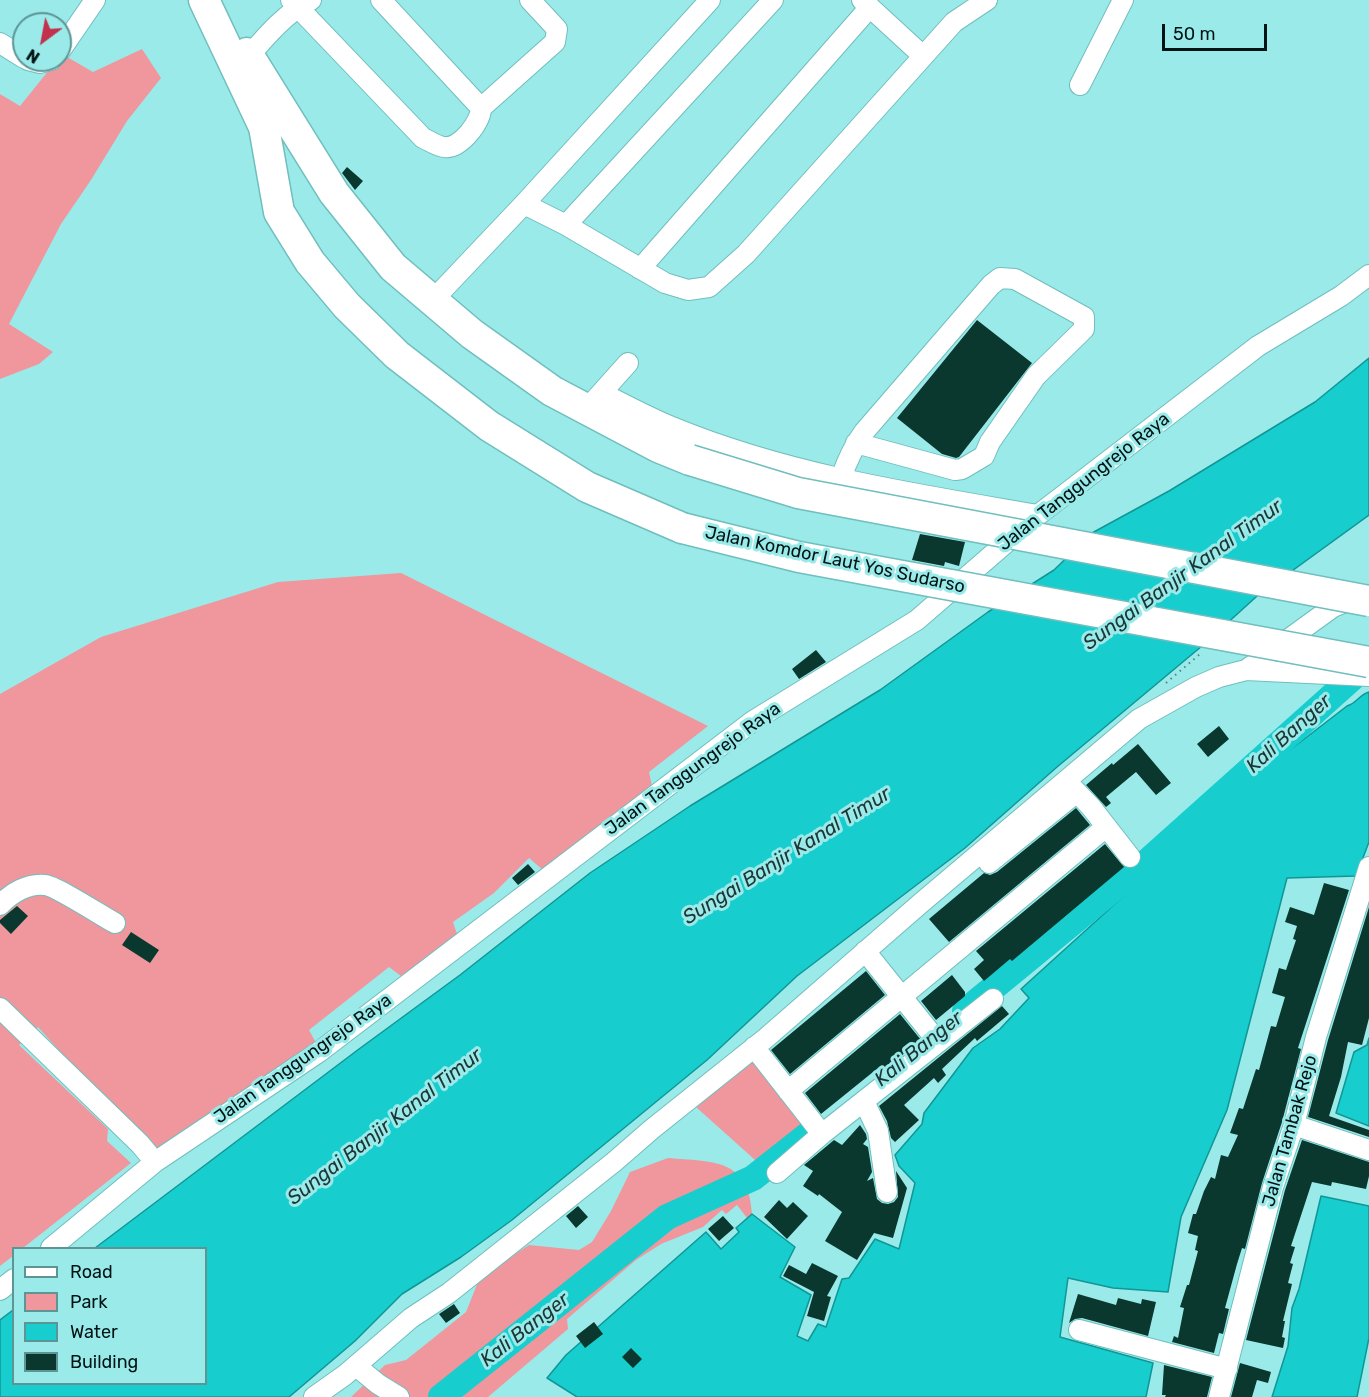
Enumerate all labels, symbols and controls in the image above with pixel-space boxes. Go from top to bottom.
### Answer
north arrow [12,12,72,72]
scale bar [1165,12,1270,50]
text: 50 m [1173,23,1216,45]
text: N [23,45,43,67]
street label: Jalan Tanggungrejo Raya [994,408,1174,556]
water label: Sungai Banjir Kanal Timur [1079,495,1287,655]
street label: Jalan Komdor Laut Yos Sudarso [703,522,967,598]
water label: Kali Banger [1242,690,1336,778]
street label: Jalan Tanggungrejo Raya [601,698,785,840]
water label: Sungai Banjir Kanal Timur [679,782,895,930]
street label: Jalan Tanggungrejo Raya [210,989,396,1129]
water label: Kali Banger [870,1006,968,1092]
water label: Sungai Banjir Kanal Timur [283,1043,487,1211]
street label: Jalan Tambak Rejo [1258,1053,1322,1209]
legend [12,1247,207,1385]
text: Road [70,1261,113,1283]
water label: Kali Banger [476,1288,574,1372]
text: Park [70,1291,107,1313]
text: Water [70,1321,118,1343]
text: Building [70,1351,138,1373]

